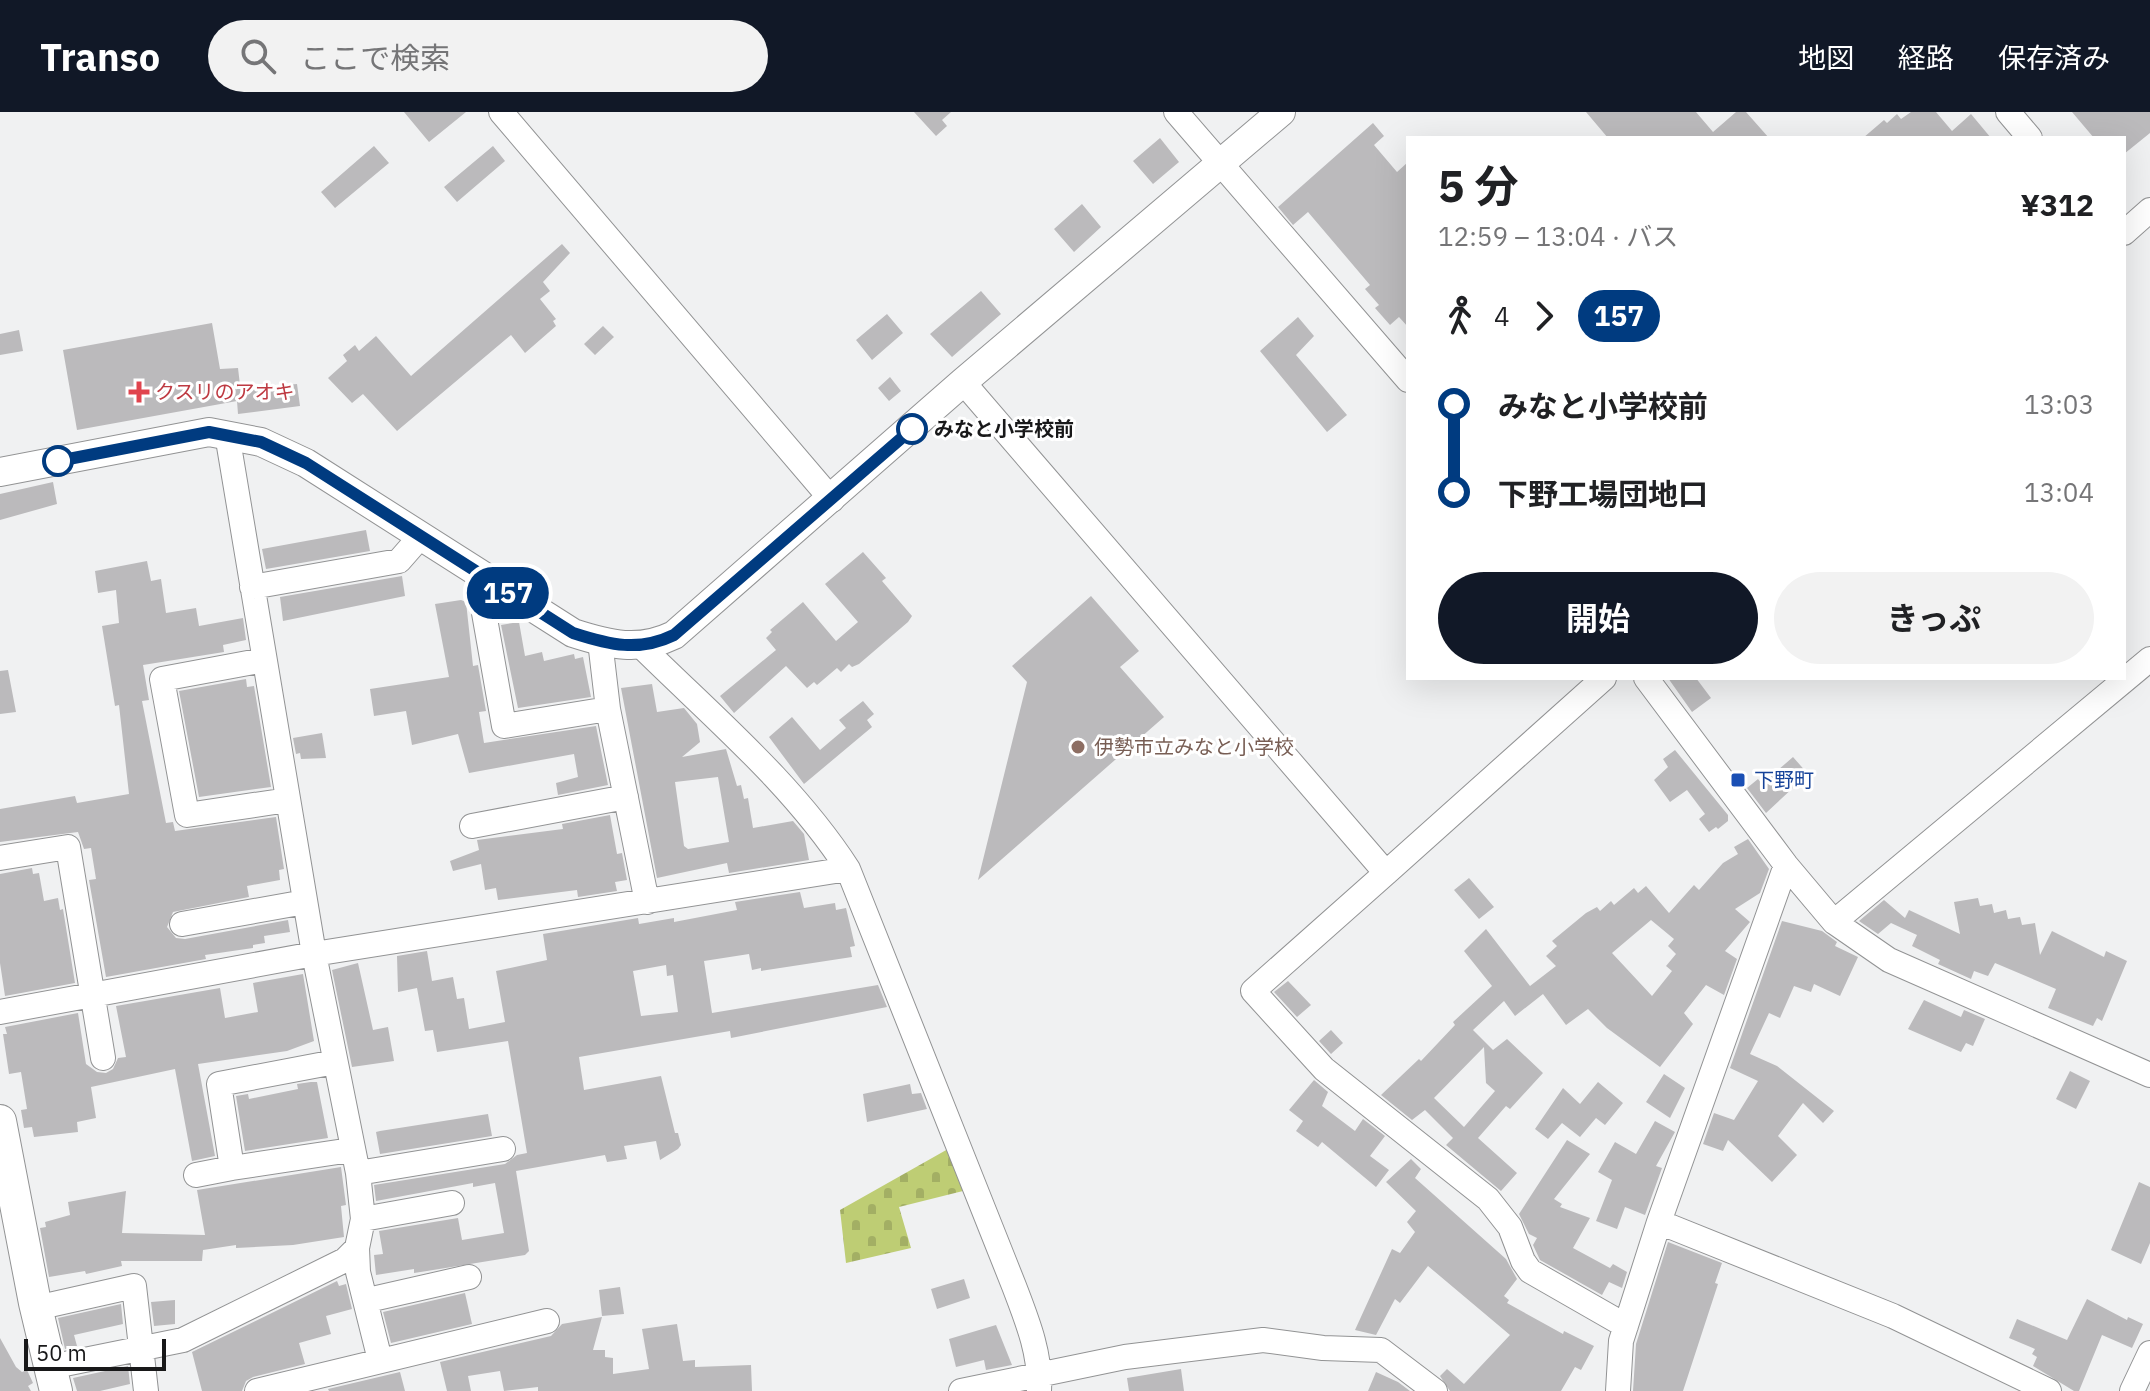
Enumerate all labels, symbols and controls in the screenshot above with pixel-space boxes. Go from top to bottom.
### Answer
search box [208,20,768,92]
text: Transo [40,32,160,81]
icon: search [236,34,280,78]
text: ここで検索 [300,38,450,77]
text: 地図 [1798,39,1854,76]
text: 経路 [1898,39,1954,76]
text: 保存済み [1998,39,2110,76]
text: 5 分 [1438,157,1519,214]
text: ¥312 [2021,185,2094,224]
text: 12:59 – 13:04 · バス [1438,219,1678,253]
icon: walk [1438,294,1482,338]
icon: forward [1522,294,1566,338]
text: 157 [1594,297,1644,334]
text: 4 [1494,299,1510,333]
place label: クスリのアオキ [155,378,294,405]
marker: クスリのアオキ [130,383,148,401]
text: みなと小学校前 [1498,386,1708,425]
text: 13:03 [2024,387,2094,421]
marker: みなと小学校前 [897,414,927,444]
place label: みなと小学校前 [934,415,1074,442]
unlabelled marker [43,446,73,476]
text: 下野工場団地口 [1498,474,1708,513]
text: 13:04 [2024,475,2094,509]
line badge: 157 [462,567,554,619]
button: 開始 [1438,572,1758,664]
button: きっぷ [1774,572,2094,664]
text: 157 [483,574,533,611]
place label: 伊勢市立みなと小学校 [1094,733,1294,760]
marker: 伊勢市立みなと小学校 [1069,738,1087,756]
place label: 下野町 [1754,766,1814,793]
marker: 下野町 [1729,771,1747,789]
scale bar [24,1335,166,1371]
text: 50 m [36,1338,87,1367]

